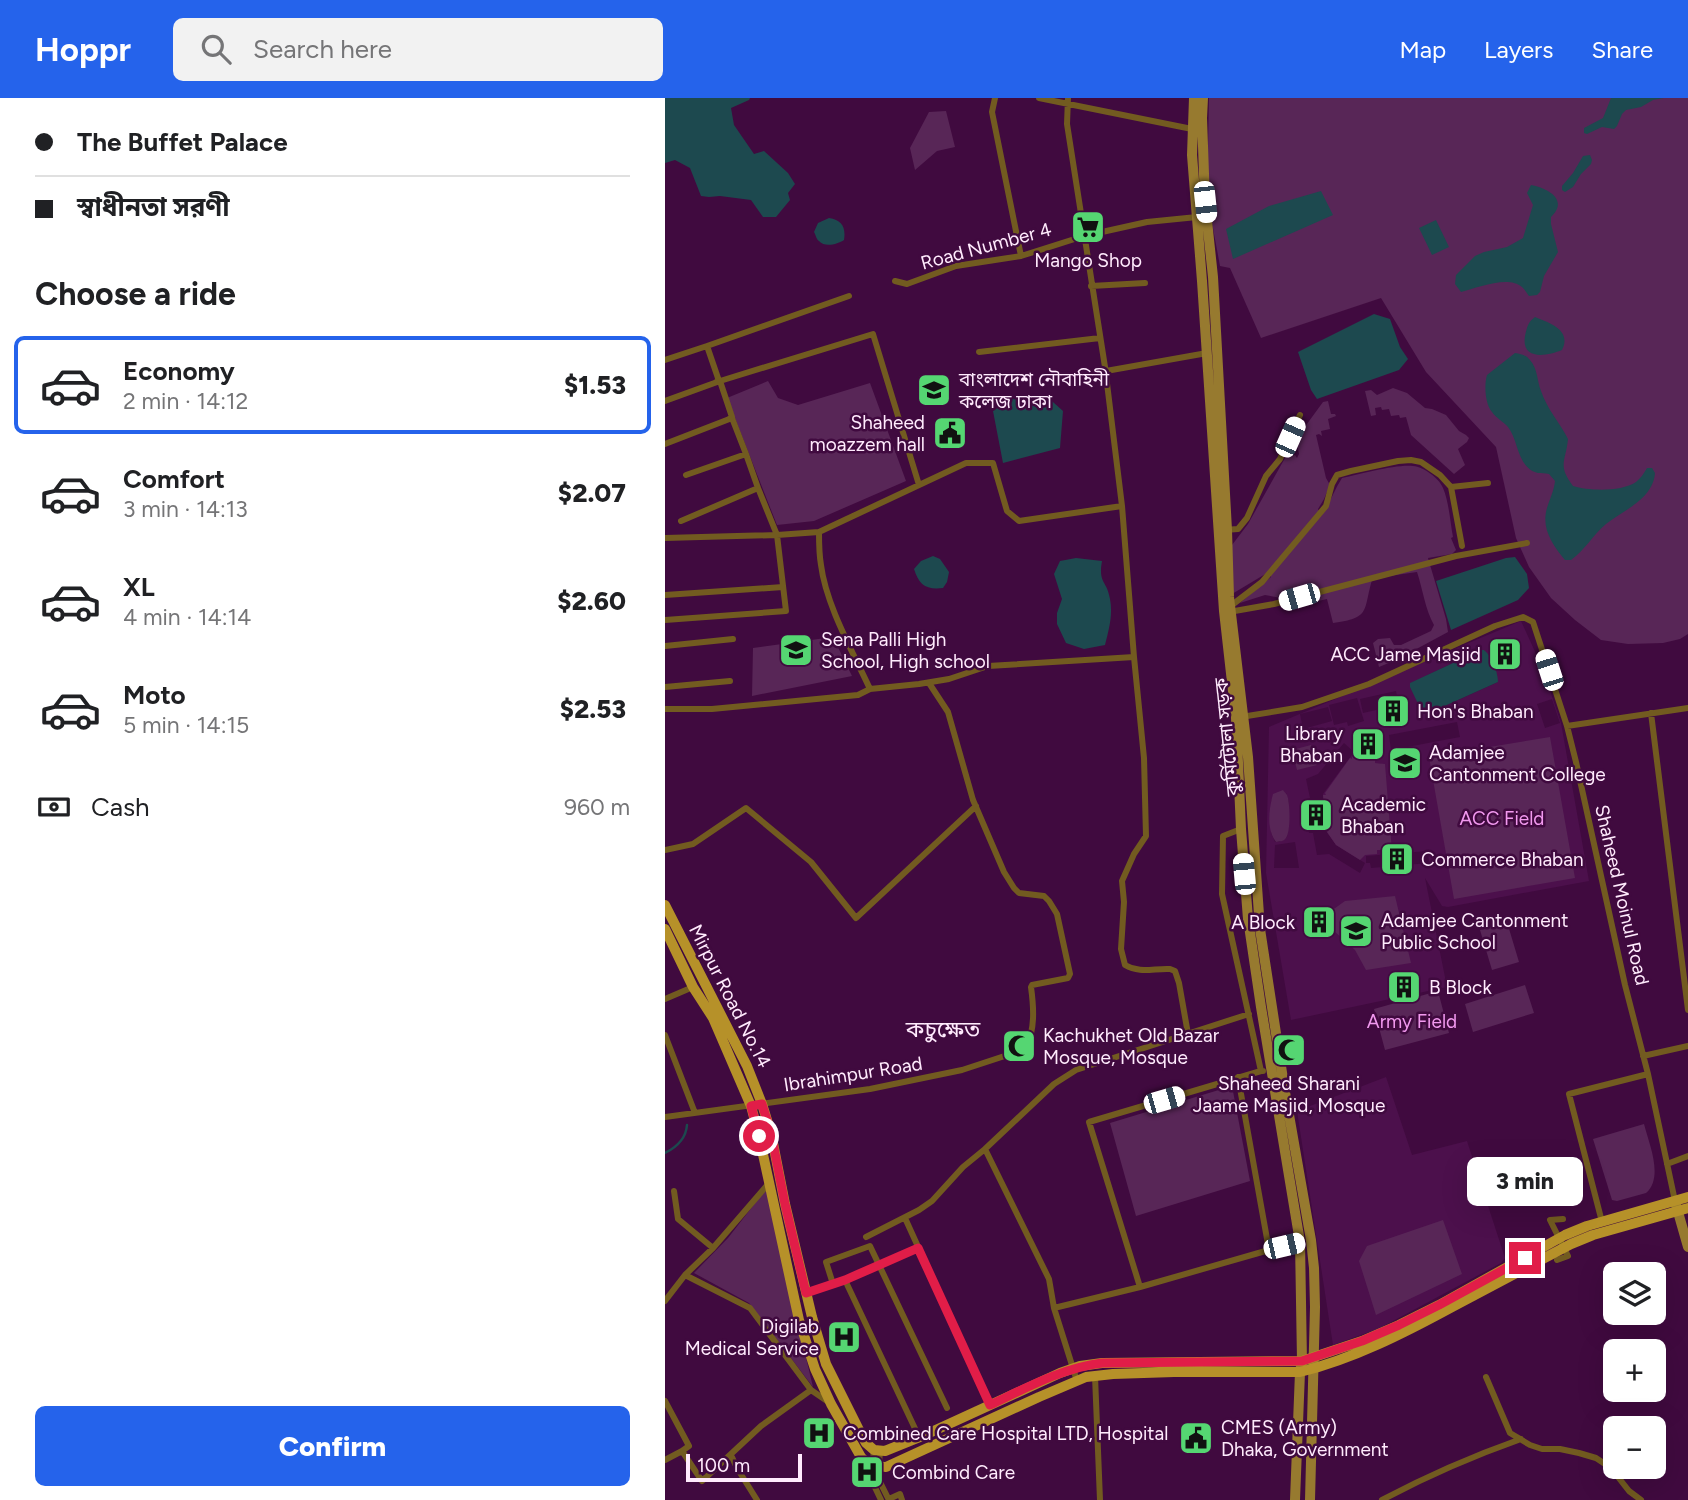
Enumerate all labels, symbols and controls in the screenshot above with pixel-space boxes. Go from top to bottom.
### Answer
search box [173,18,663,81]
text: Hoppr [35,30,131,69]
icon: search [197,30,235,68]
text: Search here [253,33,392,65]
text: Map [1399,35,1446,64]
text: Layers [1484,35,1553,64]
text: Share [1591,35,1653,64]
text: The Buffet Palace [77,126,288,158]
car [1193,180,1218,224]
text: স্বাধীনতা সরণী [77,191,230,223]
supermarket icon: Mango Shop [1069,208,1107,246]
street label: Road Number 4 [918,217,1054,274]
place label: Mango Shop [1034,249,1142,272]
text: Choose a ride [35,275,236,313]
icon: car [39,354,102,417]
text: Economy [123,355,235,387]
place label: বাংলাদেশ নৌবাহিনী কলেজ ঢাকা [958,368,1110,413]
text: $1.53 [564,369,626,401]
school or university icon: বাংলাদেশ নৌবাহিনী কলেজ ঢাকা [915,371,953,409]
text: 2 min · 14:12 [123,387,248,415]
place label: Shaheed moazzem hall [810,411,925,456]
public building icon: Shaheed moazzem hall [931,414,969,452]
car [1272,414,1309,460]
icon: car [39,462,102,525]
text: Comfort [123,463,225,495]
text: $2.07 [558,477,626,509]
text: 3 min · 14:13 [123,495,248,523]
icon: car [39,570,102,633]
text: XL [123,571,155,603]
car [1276,581,1323,613]
text: $2.60 [557,585,626,617]
text: 4 min · 14:14 [123,603,251,631]
place label: Sena Palli High School, High school [821,628,990,673]
school or university icon: Sena Palli High School, High school [777,631,815,669]
building icon: ACC Jame Masjid [1486,635,1524,673]
place label: ACC Jame Masjid [1330,643,1481,666]
car [1533,647,1566,693]
street label: কুর্মিটোলা সড়ক [1209,676,1245,798]
icon: car [39,678,102,741]
text: Moto [123,679,186,711]
building icon: Hon's Bhaban [1374,692,1412,730]
text: $2.53 [560,693,626,725]
place label: Hon's Bhaban [1417,700,1534,723]
text: 5 min · 14:15 [123,711,249,739]
place label: Library Bhaban [1280,722,1343,767]
building icon: Library Bhaban [1349,725,1387,763]
place label: Adamjee Cantonment College [1429,741,1606,786]
school or university icon: Adamjee Cantonment College [1386,744,1424,782]
icon: cash [35,788,73,826]
text: Cash [91,791,150,823]
text: 960 m [564,793,630,821]
place label: Academic Bhaban [1341,793,1426,838]
building icon: Academic Bhaban [1297,796,1335,834]
street label: Shaheed Moinul Road [1590,803,1654,987]
park label: ACC Field [1460,807,1544,830]
building icon: Commerce Bhaban [1378,840,1416,878]
place label: Commerce Bhaban [1421,848,1584,871]
car [1232,852,1257,896]
building icon: A Block [1300,903,1338,941]
place label: Adamjee Cantonment Public School [1381,909,1568,954]
place label: A Block [1231,911,1296,934]
school or university icon: Adamjee Cantonment Public School [1337,912,1375,950]
street label: Mirpur Road No.14 [684,921,776,1072]
building icon: B Block [1385,968,1423,1006]
place label: B Block [1429,976,1492,999]
park label: Army Field [1367,1010,1457,1033]
district label: কচুক্ষেত [905,1015,981,1043]
place label: Kachukhet Old Bazar Mosque, Mosque [1043,1024,1220,1069]
mosque icon: Kachukhet Old Bazar Mosque, Mosque [1000,1027,1038,1065]
mosque icon: Shaheed Sharani Jaame Masjid, Mosque [1270,1031,1308,1069]
street label: Ibrahimpur Road [782,1052,924,1096]
place label: Shaheed Sharani Jaame Masjid, Mosque [1193,1072,1385,1117]
car [1141,1084,1188,1116]
route start [743,1120,775,1152]
callout: 3 min [1467,1156,1583,1206]
text: 3 min [1496,1167,1554,1195]
car [1262,1231,1307,1261]
route end [1509,1242,1541,1274]
map controls [1603,1262,1666,1479]
button: layers [1603,1262,1666,1325]
place label: Digilab Medical Service [685,1315,819,1360]
hospital icon: Digilab Medical Service [825,1318,863,1356]
button: + [1603,1339,1666,1402]
button: Confirm [35,1406,630,1486]
hospital icon: Combined Care Hospital LTD, Hospital [800,1414,838,1452]
place label: CMES (Army) Dhaka, Government [1221,1416,1389,1461]
button: − [1603,1416,1666,1479]
public building icon: CMES (Army) Dhaka, Government [1177,1419,1215,1457]
place label: Combined Care Hospital LTD, Hospital [843,1422,1168,1445]
scale bar [686,1451,801,1483]
hospital icon: Combind Care [848,1453,886,1491]
text: 100 m [697,1454,750,1477]
place label: Combind Care [892,1461,1015,1484]

